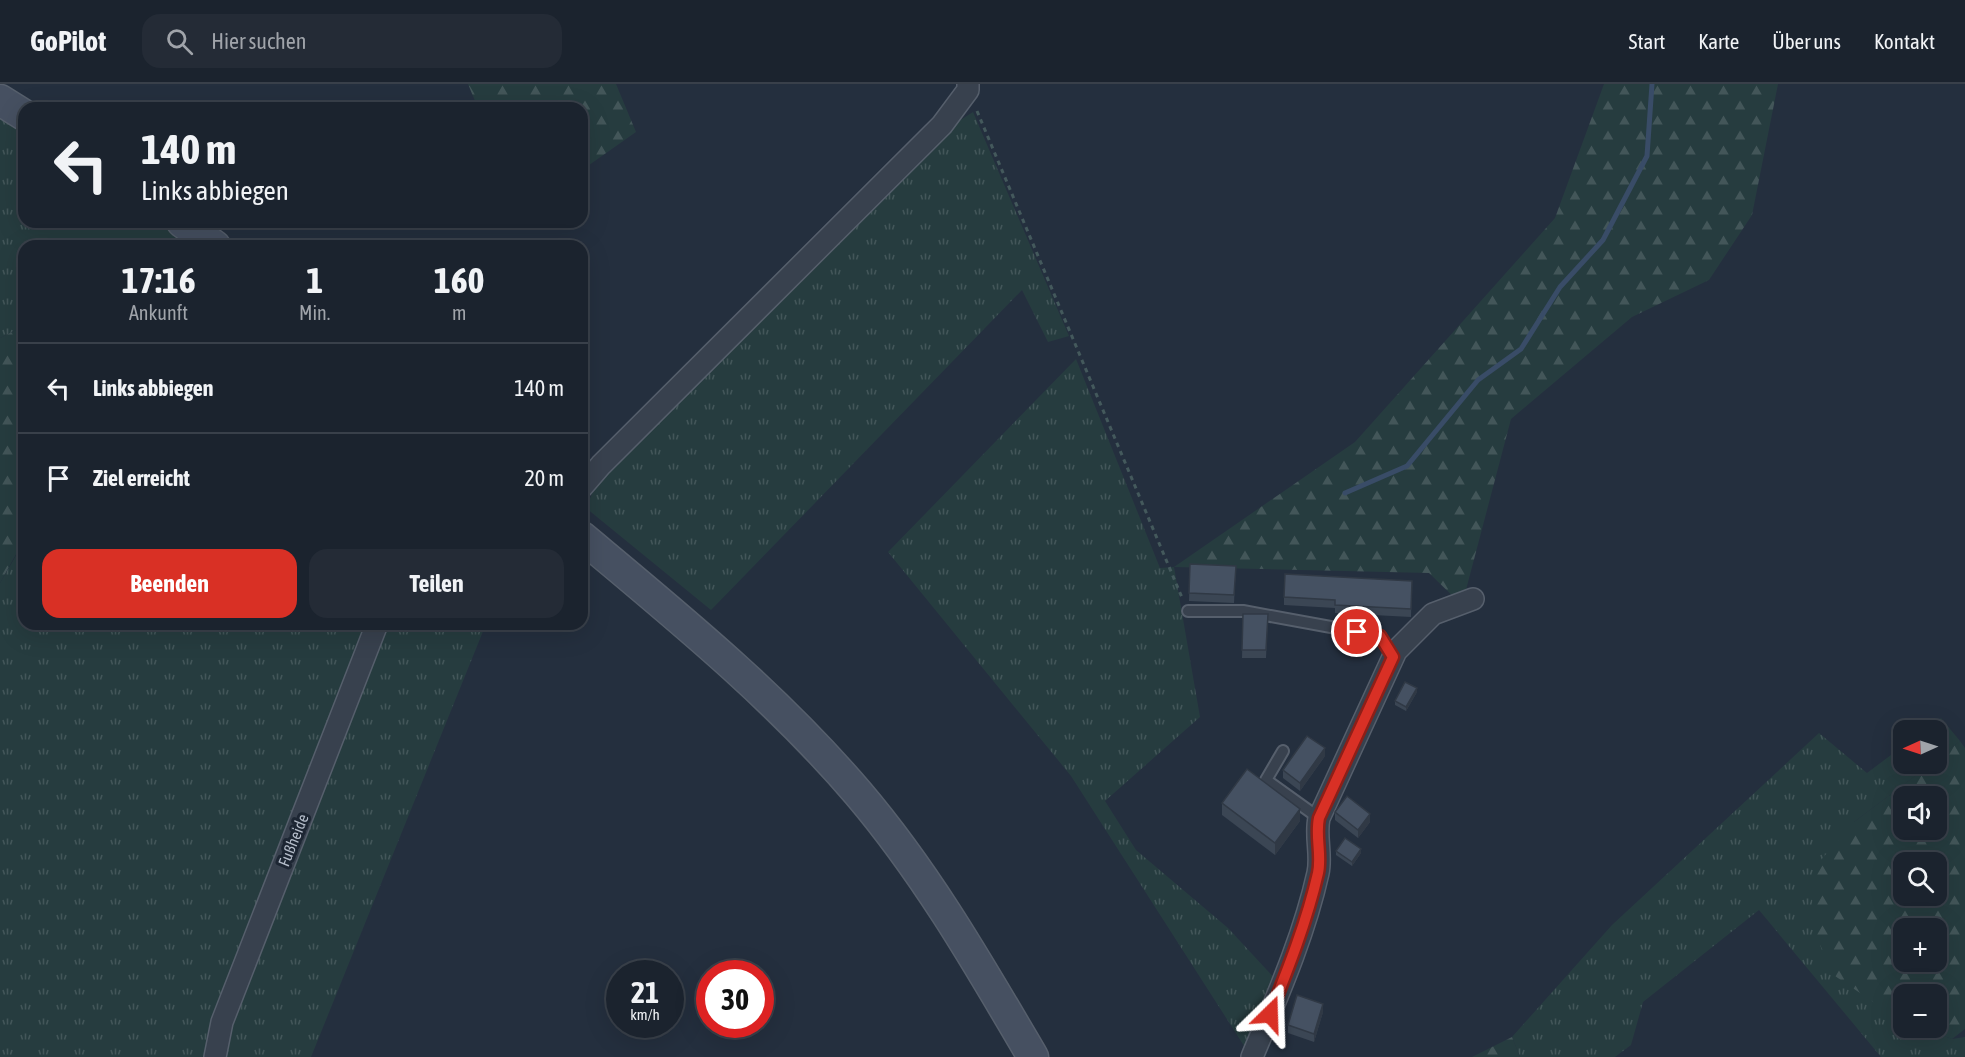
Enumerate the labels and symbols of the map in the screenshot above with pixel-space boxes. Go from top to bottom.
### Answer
pin [1331,606,1382,657]
north arrow [1893,720,1947,774]
street label: Fußheide [274,811,312,869]
speed limit sign: 30 [696,960,774,1038]
position arrow [1238,982,1302,1046]

